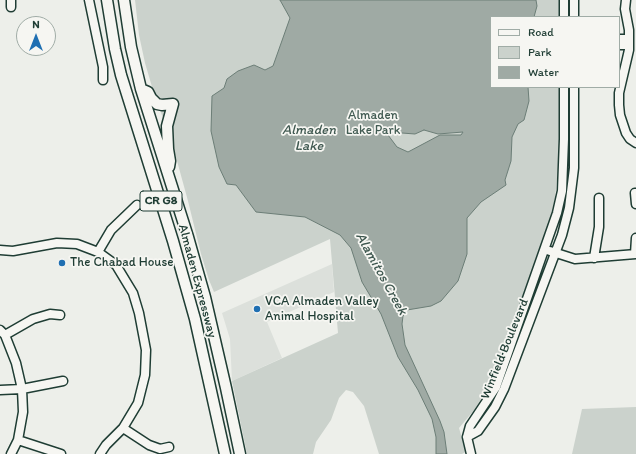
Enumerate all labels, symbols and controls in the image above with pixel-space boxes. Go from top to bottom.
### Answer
north arrow [16,16,56,56]
legend [490,16,620,88]
text: N [32,18,40,31]
text: Road [528,25,554,39]
text: Park [528,45,552,59]
text: Water [528,65,559,79]
park label: Almaden Lake Park [346,108,400,139]
water label: Almaden Lake [282,122,336,154]
road number: CR G8 [140,191,182,211]
street label: Almaden Expressway [174,223,220,339]
water label: Alamitos Creek [351,230,411,318]
place label: The Chabad House [70,255,173,271]
marker: The Chabad House [57,258,67,268]
place label: VCA Almaden Valley Animal Hospital [265,294,379,325]
street label: Winfield Boulevard [478,296,532,402]
marker: VCA Almaden Valley Animal Hospital [252,304,262,314]

